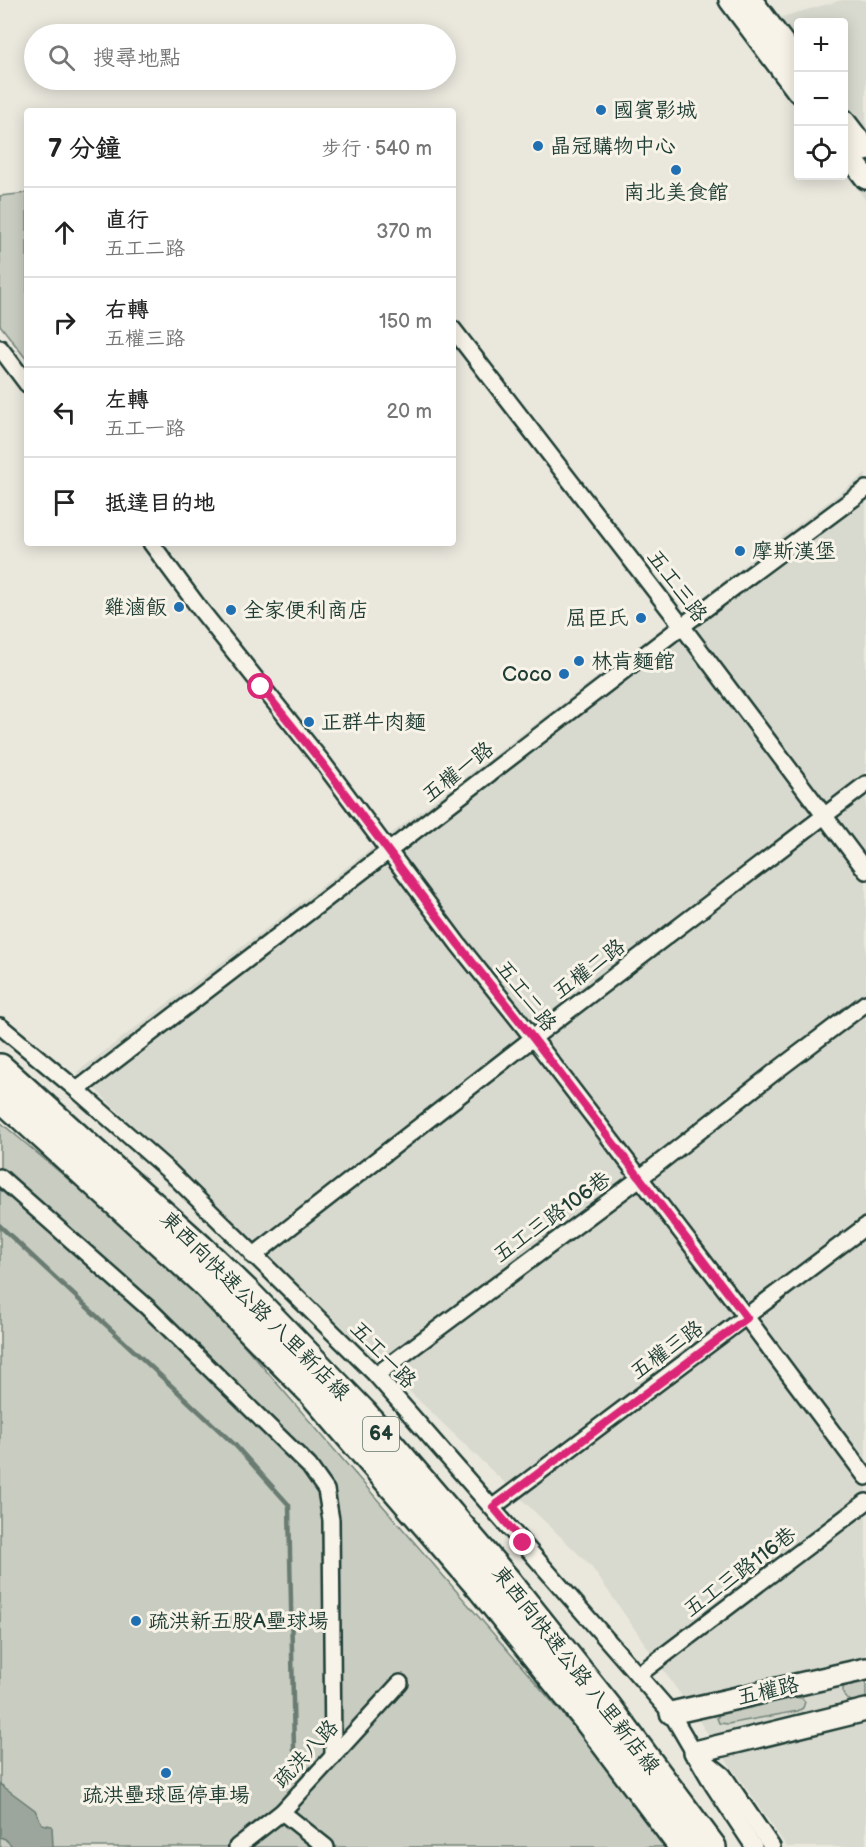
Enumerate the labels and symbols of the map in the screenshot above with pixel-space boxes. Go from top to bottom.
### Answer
place label: 國賓影城 [613,98,697,123]
marker: 國賓影城 [594,103,608,117]
place label: 晶冠購物中心 [550,134,676,159]
marker: 晶冠購物中心 [531,139,545,153]
marker: 南北美食館 [669,163,683,177]
place label: 南北美食館 [624,180,729,205]
place label: 摩斯漢堡 [752,539,836,564]
marker: 摩斯漢堡 [733,544,747,558]
street label: 五工三路 [642,545,712,627]
place label: 雞滷飯 [104,595,167,620]
place label: 全家便利商店 [243,598,369,623]
marker: 雞滷飯 [172,600,186,614]
marker: 全家便利商店 [224,603,238,617]
place label: 屈臣氏 [566,606,629,631]
marker: 屈臣氏 [634,611,648,625]
place label: 林肯麵館 [591,649,675,674]
marker: 林肯麵館 [572,654,586,668]
place label: Coco [502,662,552,687]
marker: Coco [557,667,571,681]
route start [247,673,273,699]
place label: 正群牛肉麵 [321,710,426,735]
marker: 正群牛肉麵 [302,715,316,729]
street label: 五權一路 [417,736,499,808]
street label: 五權二路 [548,934,630,1004]
street label: 五工二路 [490,955,562,1037]
street label: 五工三路106巷 [489,1166,615,1268]
street label: 東西向快速公路 八里新店線 [155,1206,355,1406]
street label: 五權三路 [626,1315,708,1385]
street label: 五工一路 [345,1316,421,1394]
road number: 64 [363,1417,399,1451]
street label: 五工三路116巷 [679,1522,801,1622]
route end [509,1529,535,1555]
street label: 東西向快速公路 八里新店線 [487,1561,665,1779]
place label: 疏洪新五股A壘球場 [148,1609,329,1634]
marker: 疏洪新五股A壘球場 [129,1614,143,1628]
street label: 五權路 [734,1672,802,1710]
street label: 疏洪八路 [268,1715,344,1793]
marker: 疏洪壘球區停車場 [159,1766,173,1780]
place label: 疏洪壘球區停車場 [82,1783,250,1808]

